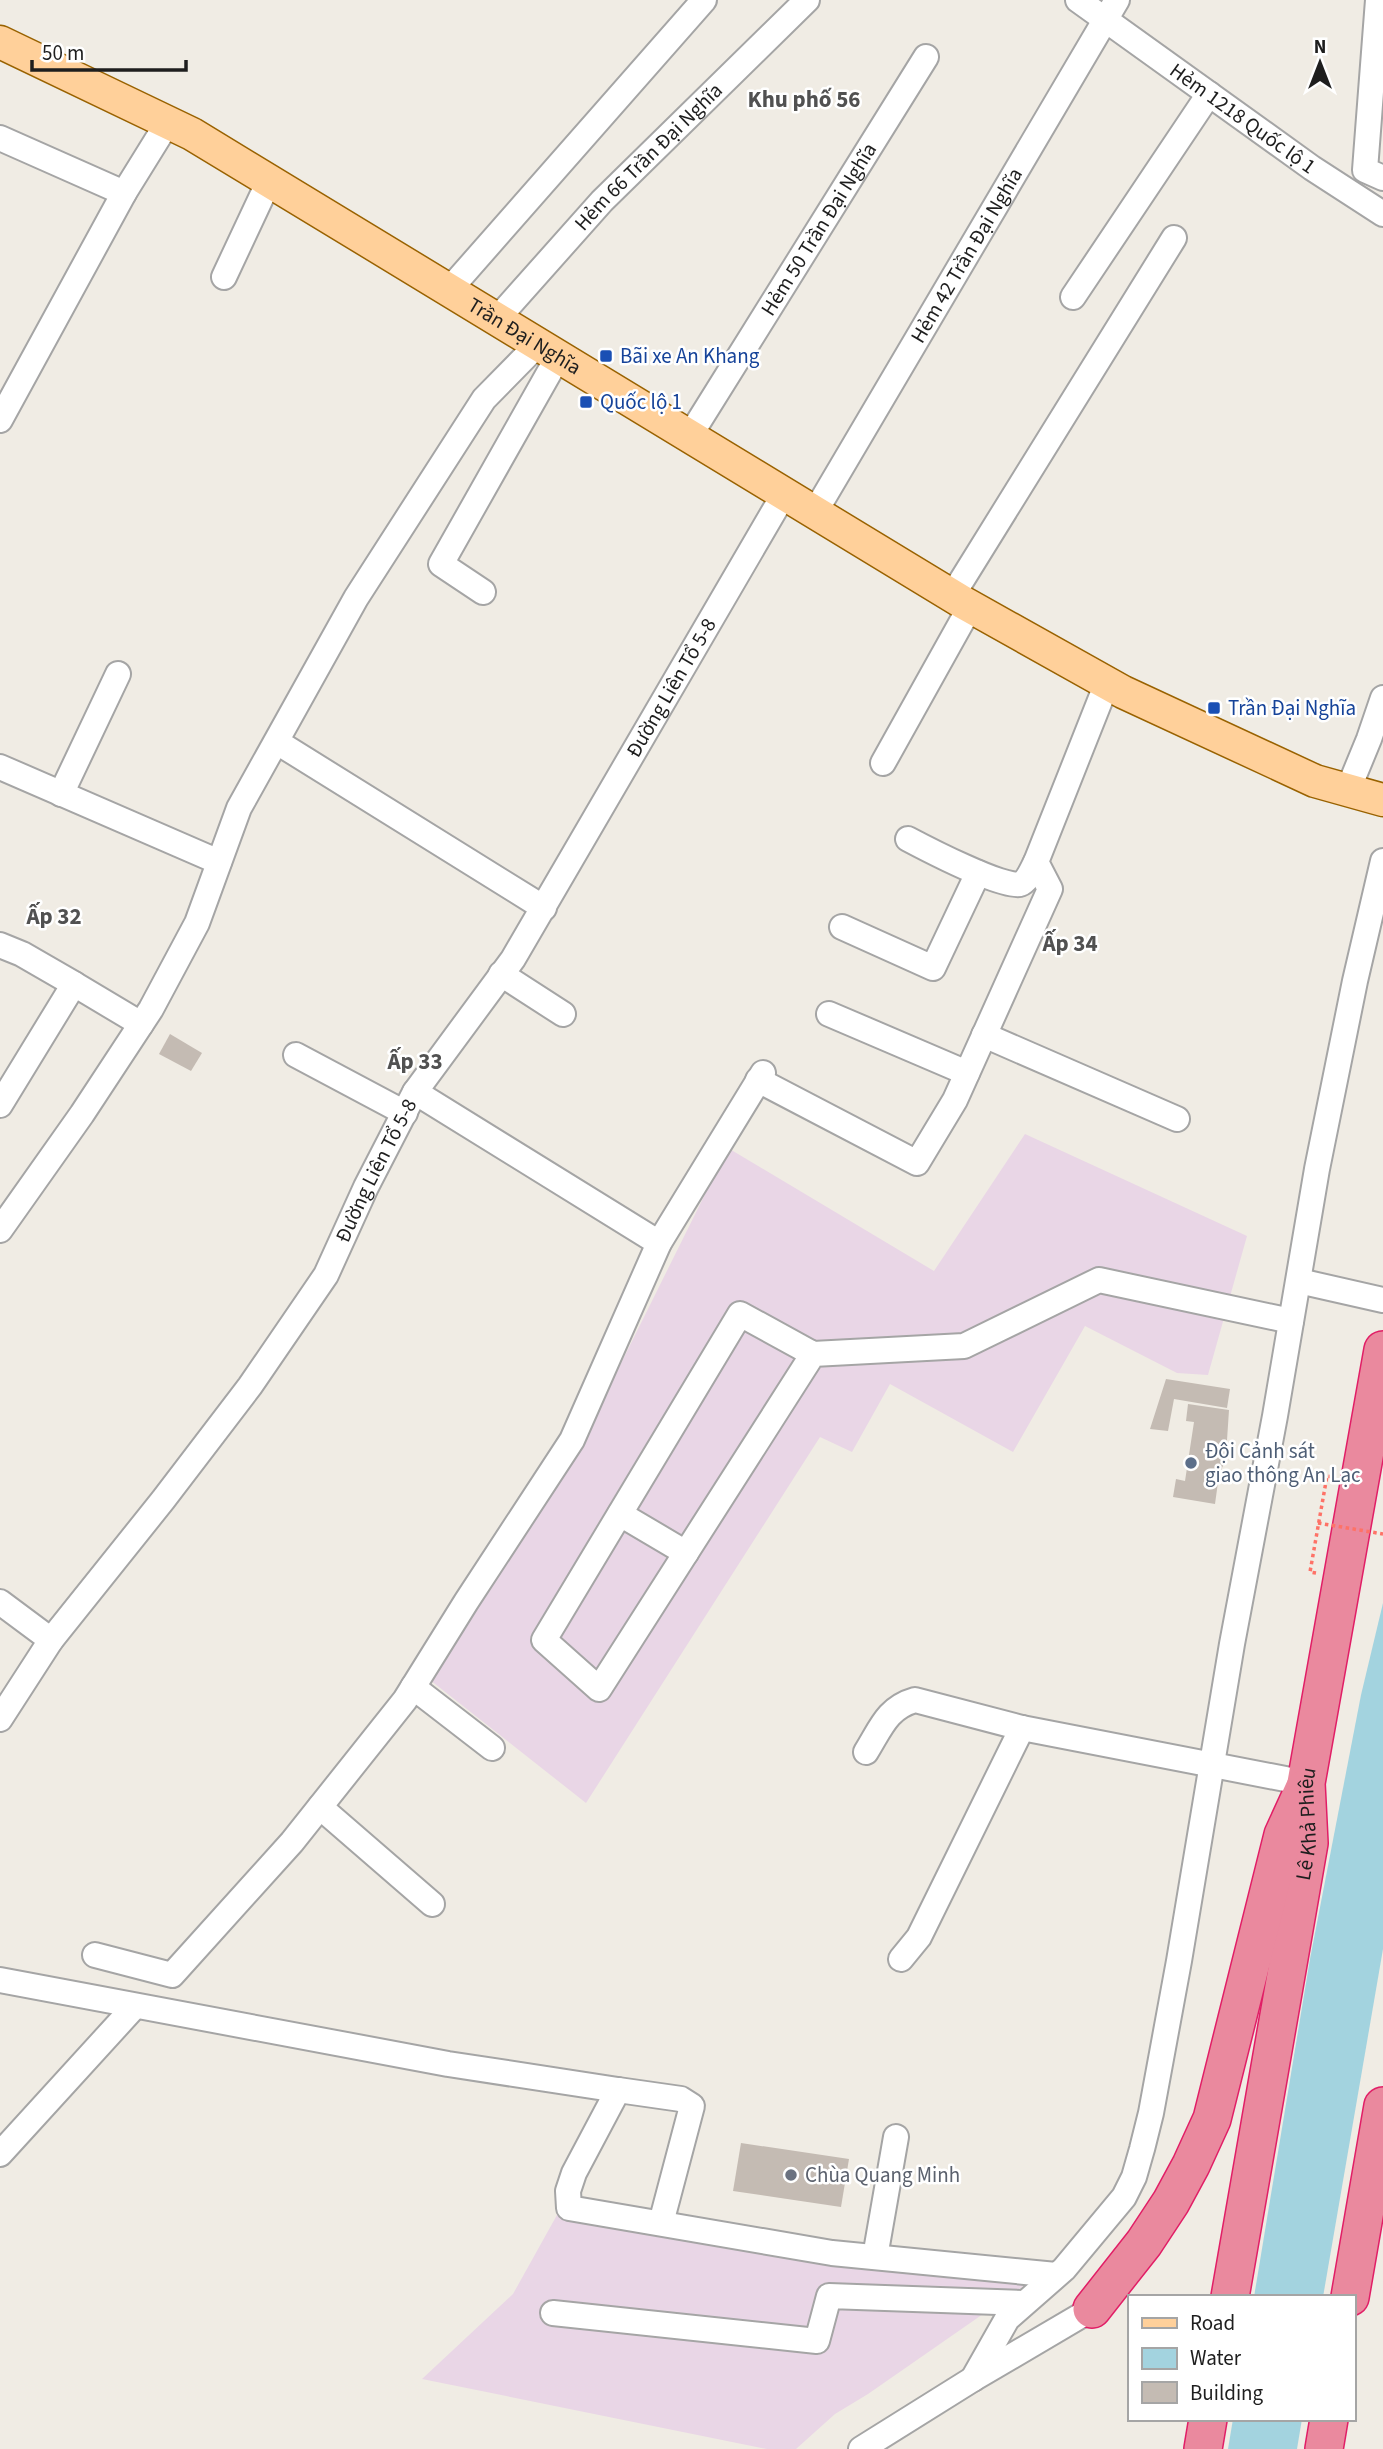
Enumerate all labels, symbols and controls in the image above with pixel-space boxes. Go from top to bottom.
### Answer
scale bar [32,28,186,72]
north arrow [1285,28,1355,98]
text: N [1314,34,1326,61]
text: 50 m [42,38,84,68]
street label: Hẻm 1218 Quốc lộ 1 [1164,56,1322,181]
street label: Hẻm 66 Trần Đại Nghĩa [567,76,729,237]
district label: Khu phố 56 [748,83,860,116]
street label: Hẻm 50 Trần Đại Nghĩa [753,137,884,321]
street label: Hẻm 42 Trần Đại Nghĩa [903,162,1030,349]
street label: Trần Đại Nghĩa [462,290,587,382]
place label: Bãi xe An Khang [620,341,760,371]
marker: Bãi xe An Khang [598,348,614,364]
place label: Quốc lộ 1 [600,387,682,417]
marker: Quốc lộ 1 [578,394,594,410]
street label: Đường Liên Tổ 5-8 [619,612,724,763]
place label: Trần Đại Nghĩa [1228,693,1356,723]
marker: Trần Đại Nghĩa [1206,700,1222,716]
district label: Ấp 32 [25,900,82,933]
district label: Ấp 34 [1041,927,1098,960]
district label: Ấp 33 [386,1045,443,1078]
street label: Đường Liên Tổ 5-8 [328,1093,424,1247]
place label: Đội Cảnh sát giao thông An Lạc [1205,1436,1361,1490]
marker: Đội Cảnh sát giao thông An Lạc [1183,1455,1199,1471]
street label: Lê Khả Phiêu [1288,1765,1324,1883]
place label: Chùa Quang Minh [805,2160,960,2190]
marker: Chùa Quang Minh [783,2167,799,2183]
legend [1128,2295,1355,2421]
text: Road [1190,2308,1235,2338]
text: Water [1190,2343,1242,2373]
text: Building [1190,2378,1264,2408]

